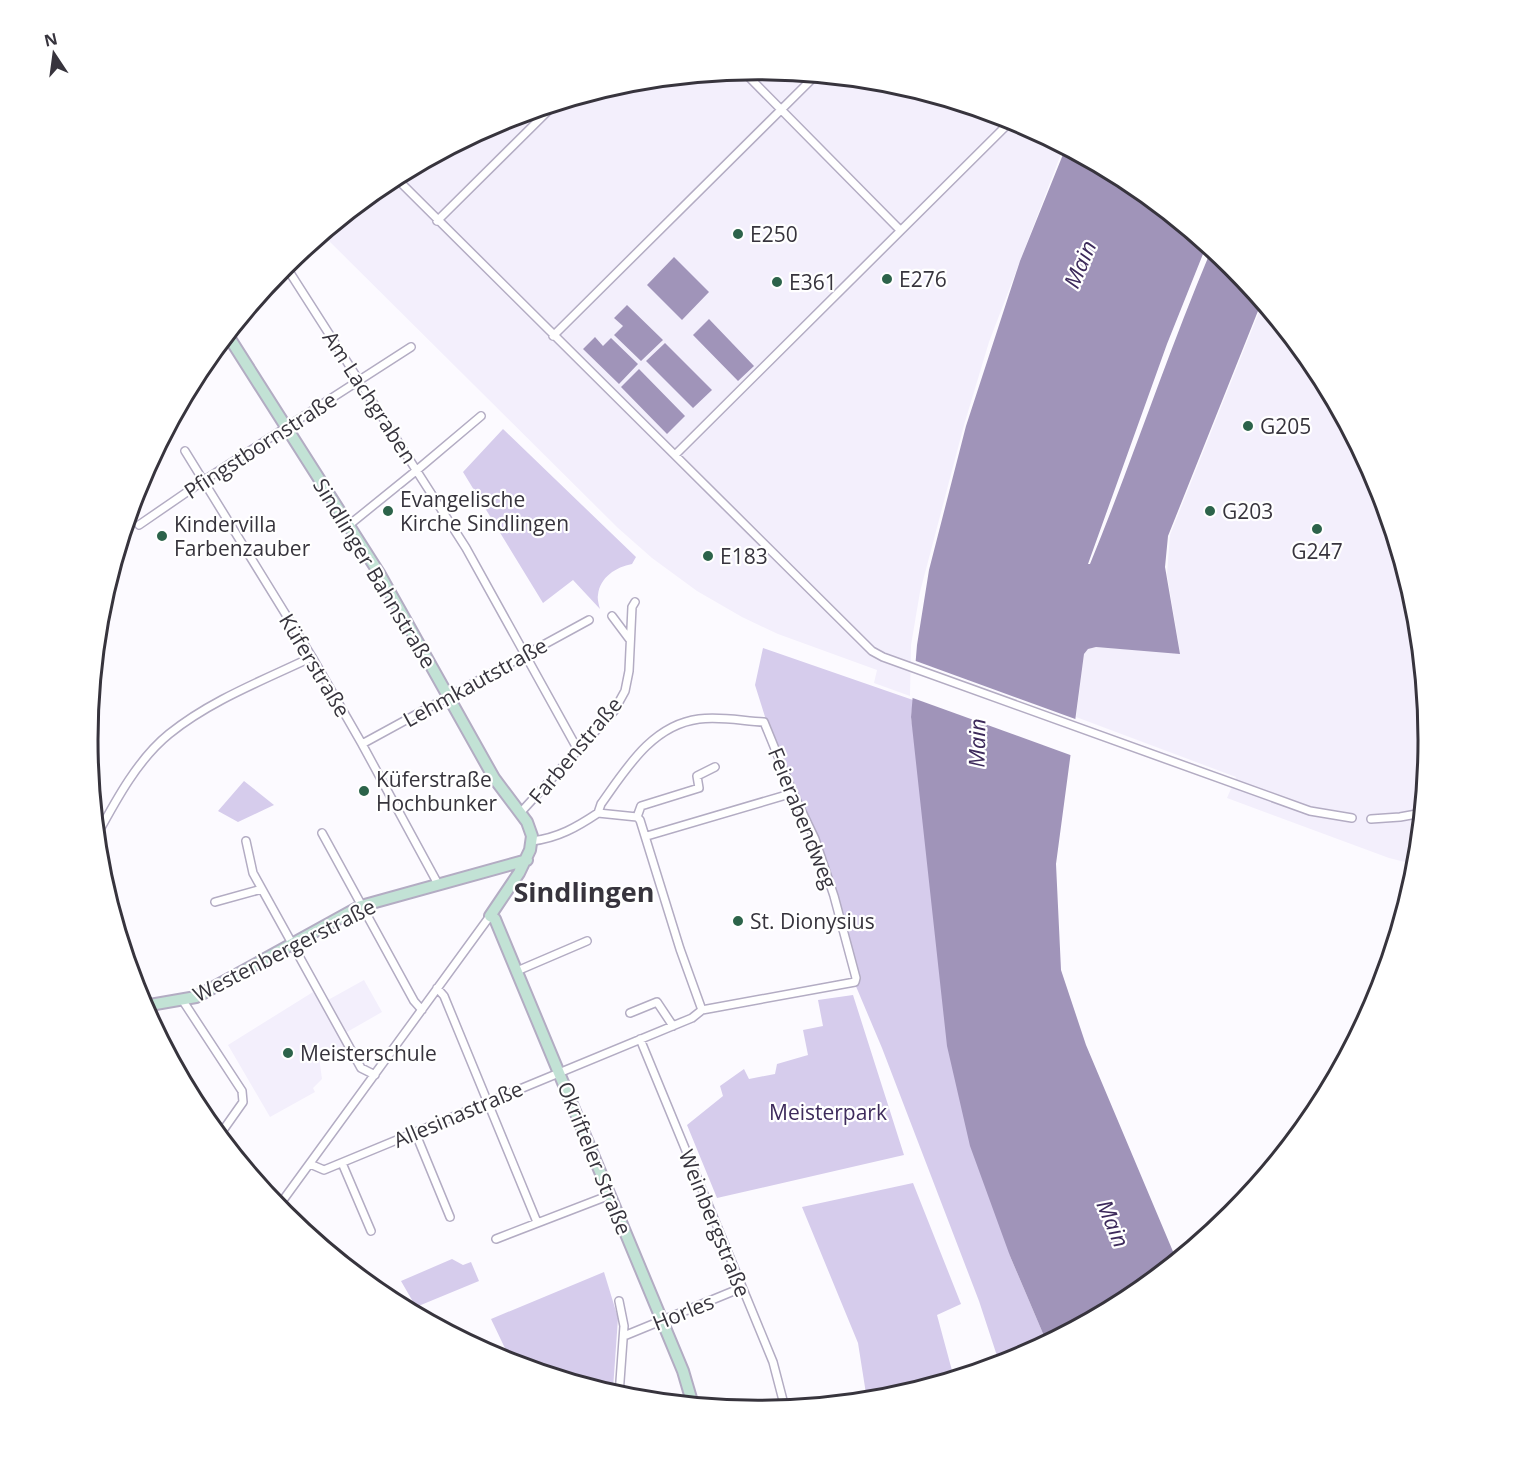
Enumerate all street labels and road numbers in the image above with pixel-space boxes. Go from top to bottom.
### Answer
street label: Am Lachgraben [317,325,423,469]
street label: Pfingstbornstraße [178,385,342,505]
street label: Sindlinger Bahnstraße [307,473,443,673]
street label: Küferstraße [273,608,357,722]
street label: Lehmkautstraße [398,631,552,733]
street label: Farbenstraße [522,691,628,809]
street label: Feierabendweg [762,743,844,893]
street label: Westenbergerstraße [188,892,380,1008]
street label: Allesinastraße [389,1074,527,1154]
street label: Okrifteler Straße [552,1077,638,1239]
street label: Weinbergstraße [673,1145,757,1301]
street label: Horles [648,1287,718,1337]

